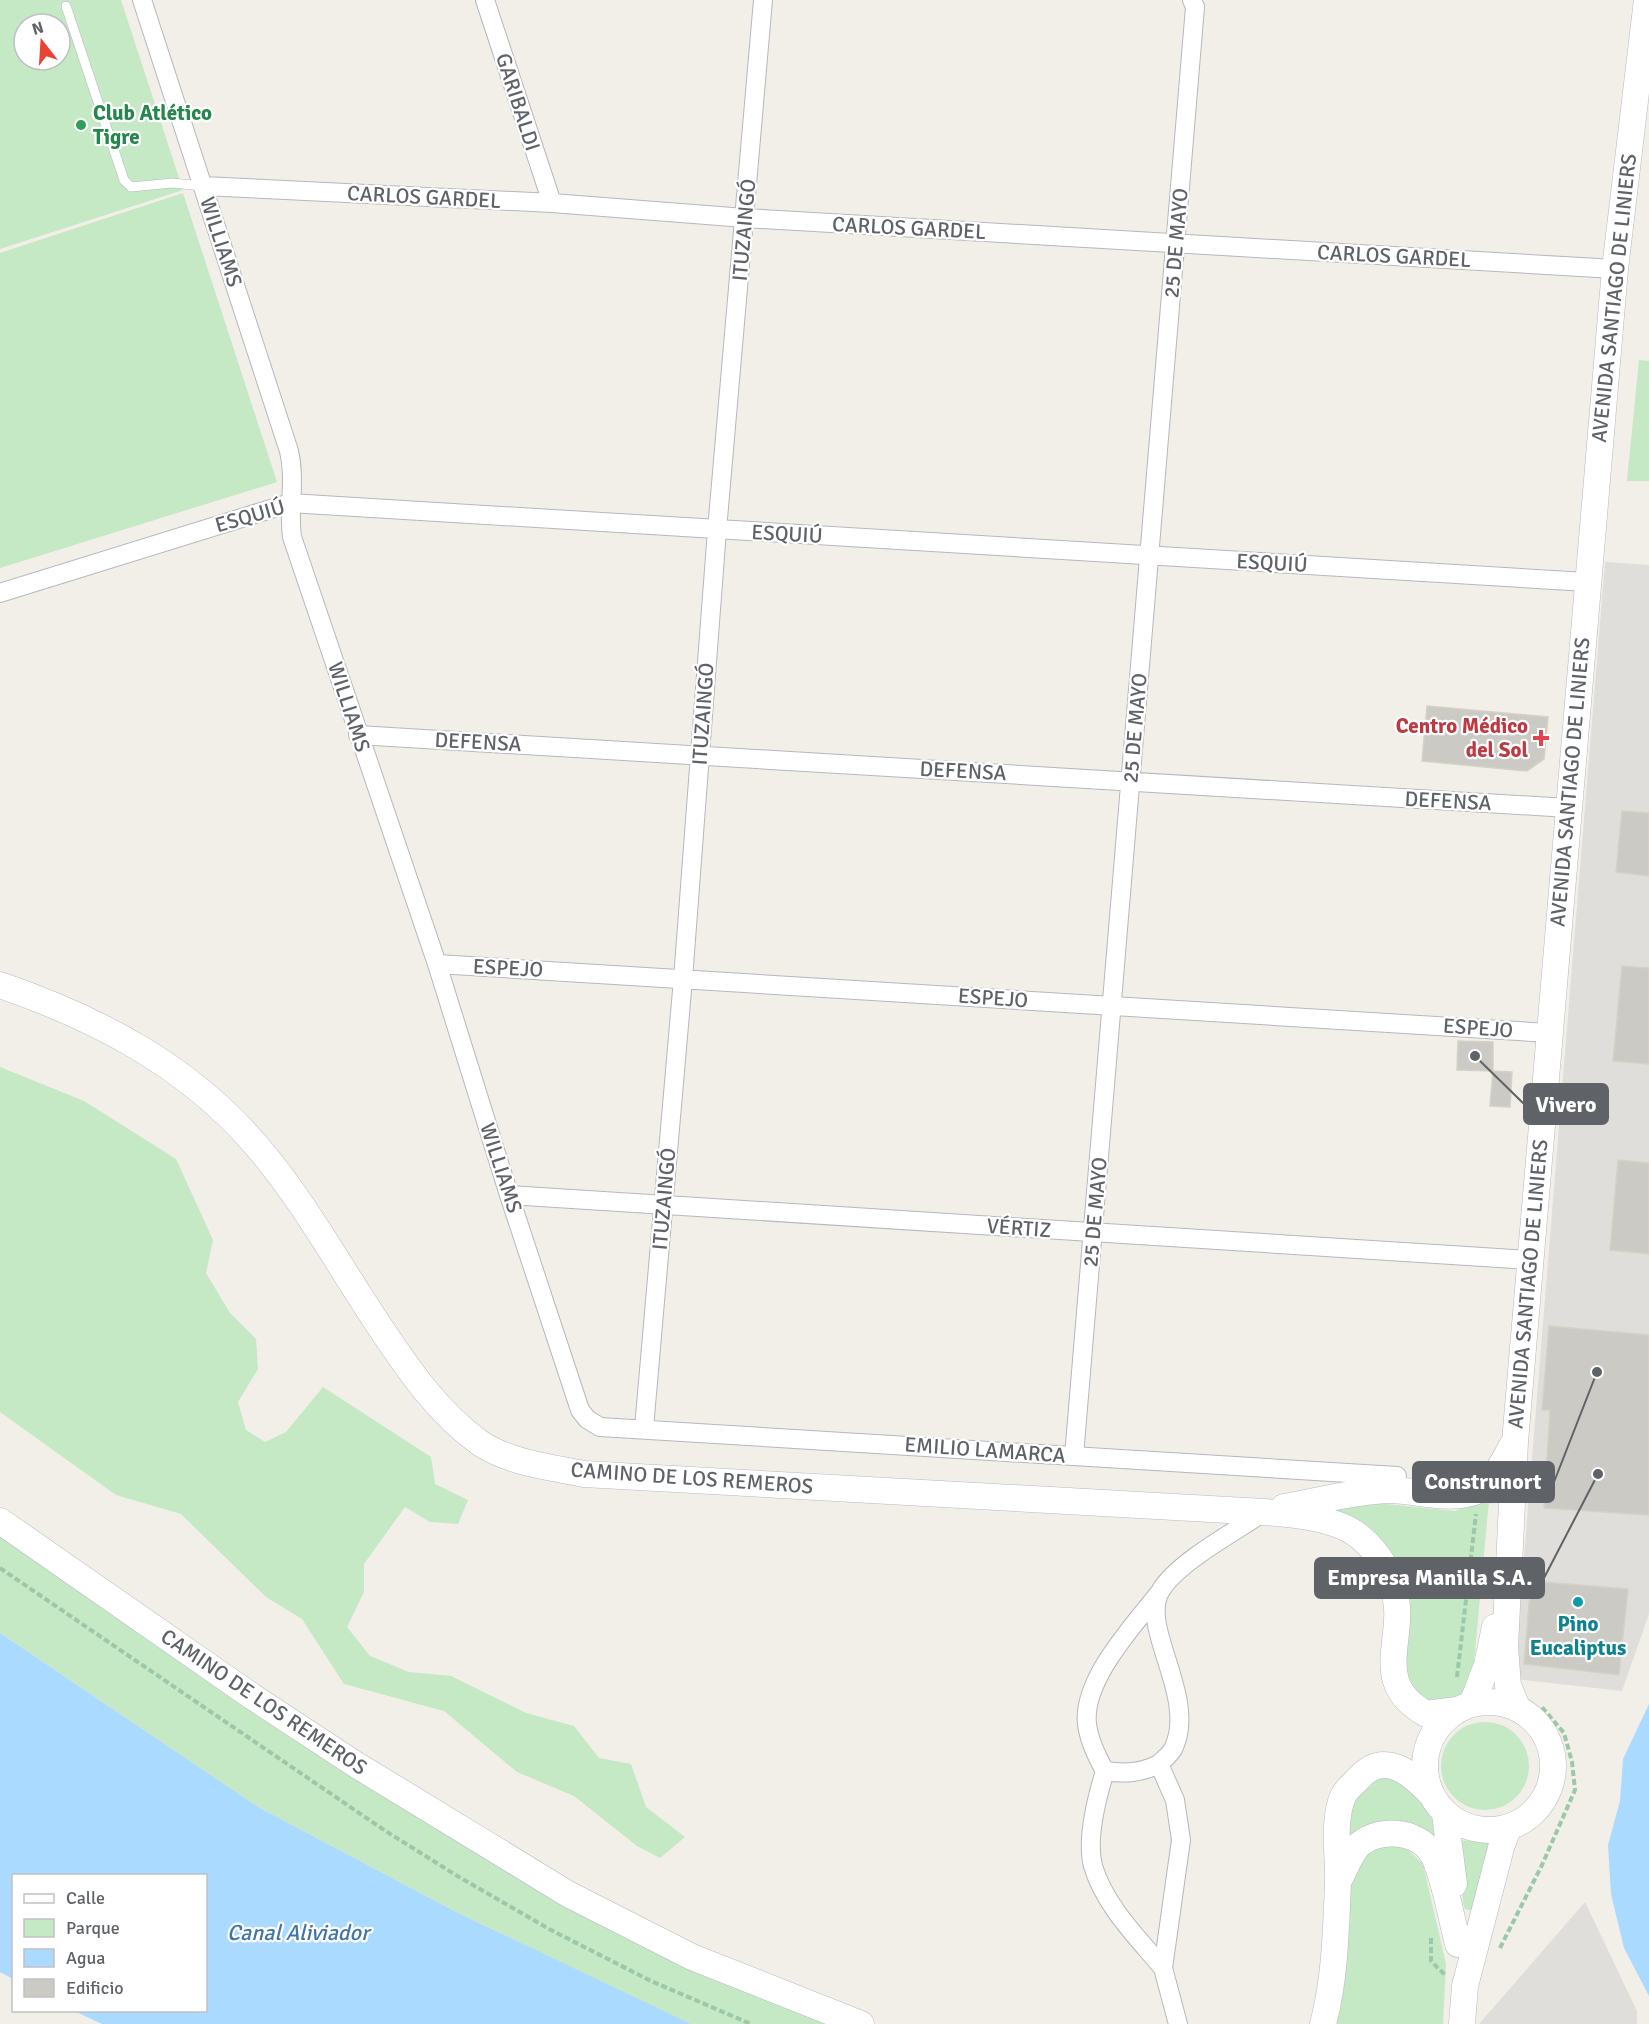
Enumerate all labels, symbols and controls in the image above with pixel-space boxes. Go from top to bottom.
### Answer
north arrow [12,12,72,72]
text: N [30,17,46,40]
street label: GARIBALDI [490,50,546,154]
place label: Club Atlético Tigre [93,100,212,150]
marker: Club Atlético Tigre [74,118,88,132]
street label: AVENIDA SANTIAGO DE LINIERS [1586,152,1642,444]
street label: ITUZAINGÓ [727,178,761,282]
street label: CARLOS GARDEL [347,180,502,214]
street label: 25 DE MAYO [1158,187,1194,299]
street label: WILLIAMS [194,194,248,290]
street label: CARLOS GARDEL [832,211,987,245]
street label: CARLOS GARDEL [1317,239,1472,273]
street label: ESQUIÚ [212,494,288,538]
street label: ESQUIÚ [751,519,823,549]
street label: ESQUIÚ [1236,548,1308,578]
street label: AVENIDA SANTIAGO DE LINIERS [1544,636,1596,928]
street label: WILLIAMS [322,659,376,755]
street label: ITUZAINGÓ [686,662,720,766]
street label: 25 DE MAYO [1117,672,1153,784]
place label: Centro Médico del Sol [1396,713,1528,763]
street label: DEFENSA [434,727,522,757]
marker: Centro Médico del Sol [1532,729,1550,747]
street label: DEFENSA [919,756,1007,786]
street label: DEFENSA [1404,786,1492,816]
street label: ESPEJO [472,953,544,983]
street label: ESPEJO [957,983,1029,1013]
street label: ESPEJO [1442,1013,1514,1043]
callout: Vivero [1524,1084,1608,1124]
text: Vivero [1536,1091,1596,1118]
street label: WILLIAMS [474,1120,528,1216]
street label: AVENIDA SANTIAGO DE LINIERS [1502,1138,1554,1430]
street label: ITUZAINGÓ [647,1147,681,1251]
street label: 25 DE MAYO [1077,1156,1113,1268]
street label: VÉRTIZ [986,1213,1052,1243]
street label: EMILIO LAMARCA [904,1431,1067,1469]
street label: CAMINO DE LOS REMEROS [570,1457,814,1499]
callout: Construnort [1413,1462,1554,1502]
text: Construnort [1425,1468,1541,1495]
callout: Empresa Manilla S.A. [1315,1558,1544,1598]
text: Empresa Manilla S.A. [1327,1564,1533,1591]
marker: Pino Eucaliptus [1571,1595,1585,1609]
place label: Pino Eucaliptus [1530,1611,1626,1661]
street label: CAMINO DE LOS REMEROS [156,1623,372,1781]
legend [12,1874,207,2012]
text: Calle [66,1887,105,1909]
text: Parque [66,1917,120,1939]
water label: Canal Aliviador [227,1919,372,1946]
text: Agua [66,1947,105,1969]
text: Edificio [66,1977,124,1999]

